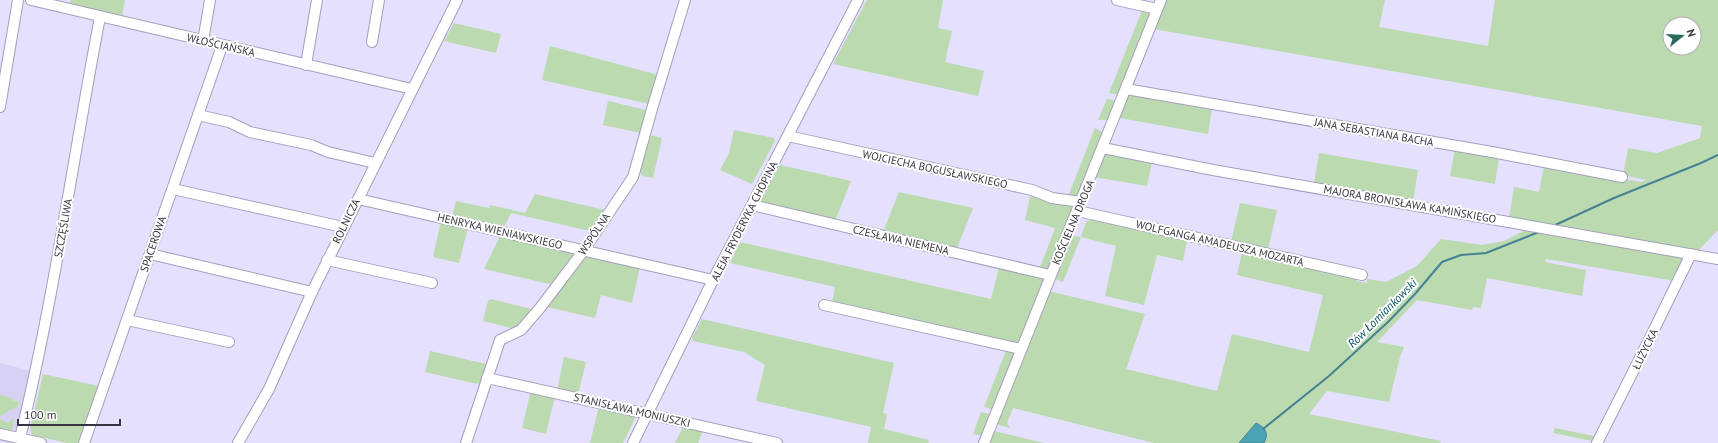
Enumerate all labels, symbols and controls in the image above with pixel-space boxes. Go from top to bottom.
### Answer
north arrow [1662,16,1702,56]
text: N [1684,27,1699,39]
street label: WŁOŚCIAŃSKA [186,30,257,60]
street label: JANA SEBASTIANA BACHA [1312,114,1435,150]
street label: WOJCIECHA BOGUSŁAWSKIEGO [861,147,1009,191]
street label: ALEJA FRYDERYKA CHOPINA [708,158,781,283]
street label: KOŚCIELNA DROGA [1049,177,1097,267]
street label: MAJORA BRONISŁAWA KAMIŃSKIEGO [1323,182,1497,226]
street label: ROLNICZA [329,196,363,246]
street label: SZCZĘŚLIWA [51,197,75,258]
street label: HENRYKA WIENIAWSKIEGO [436,210,564,252]
street label: WSPÓLNA [575,210,614,258]
street label: SPACEROWA [137,214,169,274]
street label: WOLFGANGA AMADEUSZA MOZARTA [1135,217,1306,269]
street label: CZESŁAWA NIEMENA [852,222,951,258]
water label: Rów Łomiankowski [1344,275,1420,351]
street label: ŁUŻYCKA [1629,326,1661,372]
street label: STANISŁAWA MONIUSZKI [572,390,692,430]
scale bar [18,401,120,427]
text: 100 m [24,407,57,422]

